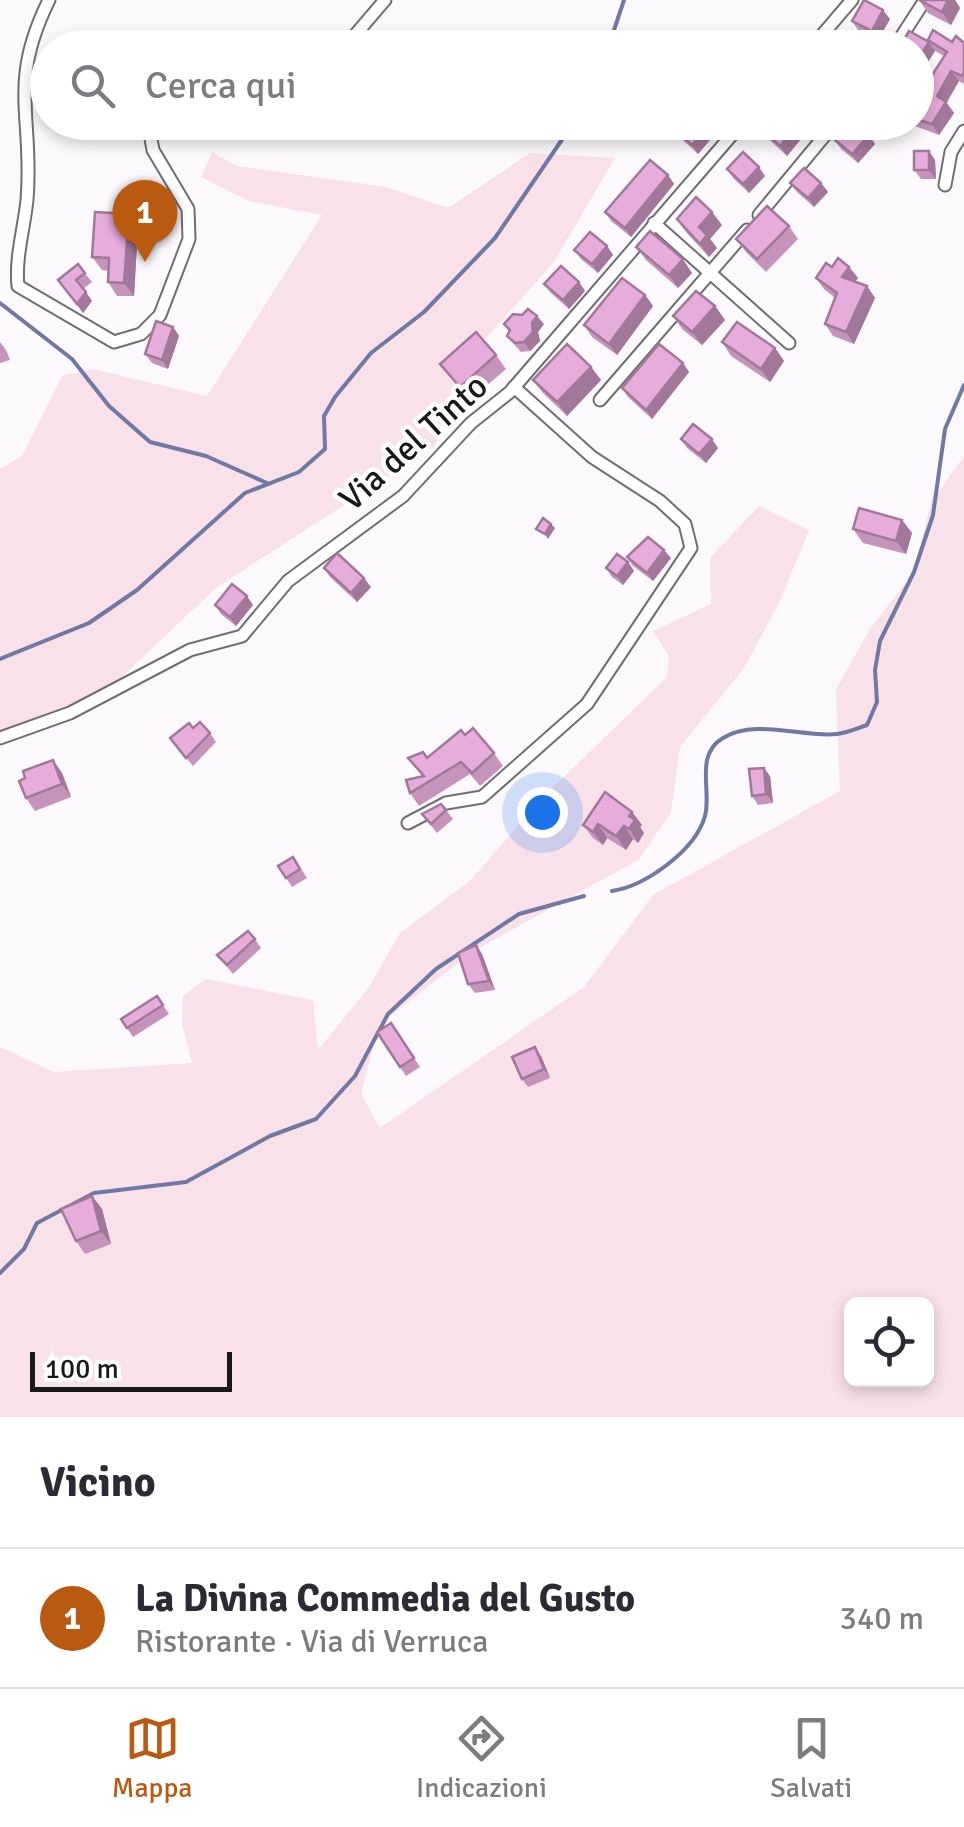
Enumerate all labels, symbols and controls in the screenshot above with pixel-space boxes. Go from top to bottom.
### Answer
search box [30,30,934,140]
icon: search [65,58,120,113]
text: Cerca qui [145,62,297,109]
pin: 1 [112,180,178,262]
street label: Via del Tinto [330,364,496,520]
your location [517,787,568,838]
map controls [844,1297,934,1387]
button: locate [844,1297,934,1387]
scale bar [30,1347,232,1392]
text: 100 m [45,1352,119,1386]
text: Vicino [40,1457,156,1508]
text: La Divina Commedia del Gusto [135,1575,635,1622]
text: 1 [64,1599,81,1638]
text: 340 m [840,1599,924,1638]
text: Ristorante · Via di Verruca [135,1622,488,1661]
tab: Mappa [112,1711,192,1805]
tab: Indicazioni [416,1711,547,1805]
tab: Salvati [770,1711,852,1805]

